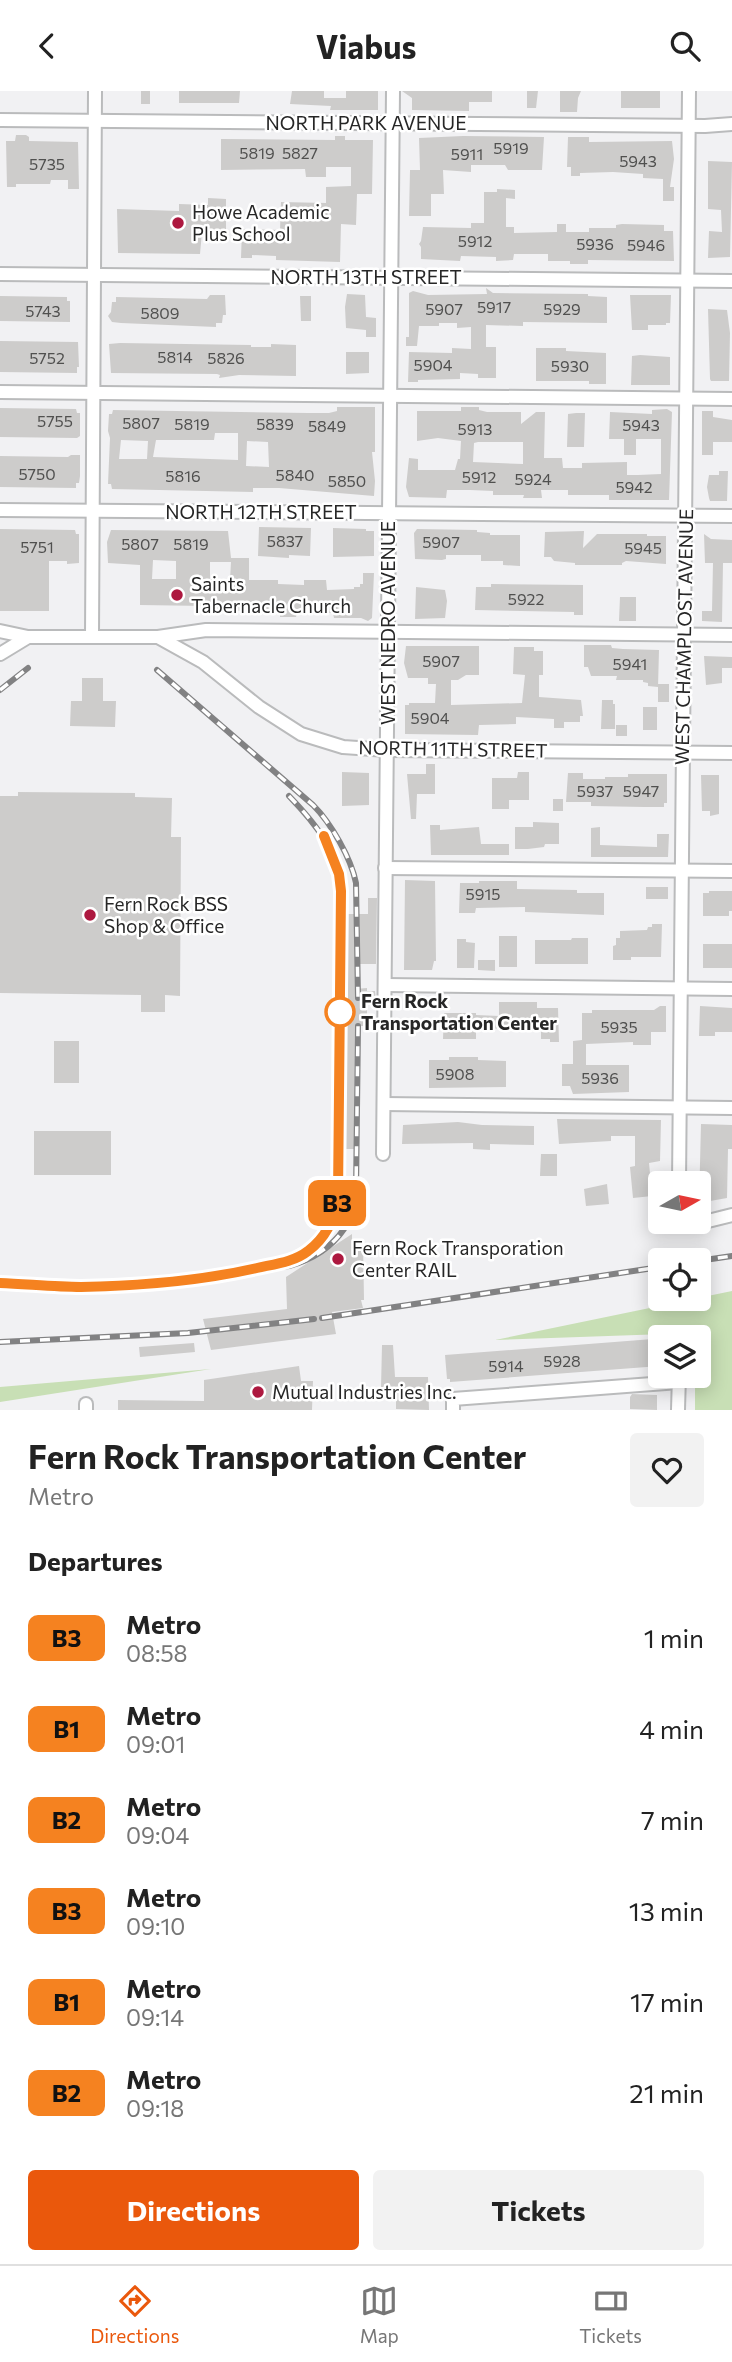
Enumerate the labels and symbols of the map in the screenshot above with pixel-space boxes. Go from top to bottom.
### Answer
street label: NORTH PARK AVENUE [266,111,466,134]
house number: 5919 [493,138,529,157]
house number: 5819 [239,143,275,162]
house number: 5827 [282,143,318,162]
house number: 5911 [451,144,483,163]
house number: 5943 [619,151,657,170]
house number: 5735 [29,154,65,173]
place label: Howe Academic Plus School [192,200,330,245]
marker: Howe Academic Plus School [170,215,186,231]
house number: 5912 [458,231,492,250]
house number: 5936 [576,234,614,253]
house number: 5946 [627,235,665,254]
street label: NORTH 13TH STREET [270,265,462,288]
house number: 5917 [477,297,511,316]
house number: 5907 [425,299,463,318]
house number: 5929 [543,299,581,318]
house number: 5743 [25,301,61,320]
house number: 5809 [140,303,180,322]
house number: 5814 [157,347,193,366]
house number: 5752 [29,348,65,367]
house number: 5826 [207,348,245,367]
house number: 5904 [414,355,453,374]
house number: 5930 [551,356,589,375]
house number: 5755 [37,411,73,430]
house number: 5807 [122,413,160,432]
house number: 5819 [174,414,210,433]
house number: 5839 [256,414,294,433]
house number: 5943 [622,415,660,434]
house number: 5849 [308,416,346,435]
house number: 5913 [458,419,492,438]
house number: 5750 [18,464,56,483]
house number: 5840 [276,465,314,484]
house number: 5816 [165,466,201,485]
house number: 5912 [462,467,496,486]
house number: 5924 [514,469,552,488]
house number: 5850 [328,471,366,490]
house number: 5942 [615,477,653,496]
street label: NORTH 12TH STREET [165,500,357,523]
street label: WEST CHAMPLOST AVENUE [670,509,697,765]
street label: WEST NEDRO AVENUE [376,521,399,725]
house number: 5837 [267,531,303,550]
house number: 5907 [422,532,460,551]
house number: 5807 [121,534,159,553]
house number: 5819 [173,534,209,553]
house number: 5751 [20,537,54,556]
house number: 5945 [624,538,662,557]
place label: Saints Tabernacle Church [191,572,351,617]
marker: Saints Tabernacle Church [169,587,185,603]
house number: 5922 [508,589,544,608]
house number: 5907 [422,651,460,670]
house number: 5941 [613,654,647,673]
house number: 5904 [411,708,450,727]
street label: NORTH 11TH STREET [358,735,548,762]
house number: 5937 [577,781,613,800]
house number: 5947 [623,781,659,800]
house number: 5915 [466,884,500,903]
place label: Fern Rock BSS Shop & Office [104,892,228,937]
marker: Fern Rock BSS Shop & Office [82,907,98,923]
place label: Fern Rock Transportation Center [361,989,557,1034]
marker: Fern Rock Transportation Center [325,997,355,1027]
house number: 5935 [600,1017,638,1036]
house number: 5908 [435,1064,475,1083]
house number: 5936 [581,1068,619,1087]
north arrow [648,1171,710,1234]
line badge: B3 [306,1180,368,1226]
place label: Fern Rock Transporation Center RAIL [352,1236,564,1281]
marker: Fern Rock Transporation Center RAIL [330,1251,346,1267]
house number: 5928 [543,1351,581,1370]
house number: 5914 [488,1356,524,1375]
place label: Mutual Industries Inc. [272,1380,457,1403]
marker: Mutual Industries Inc. [250,1384,266,1400]

